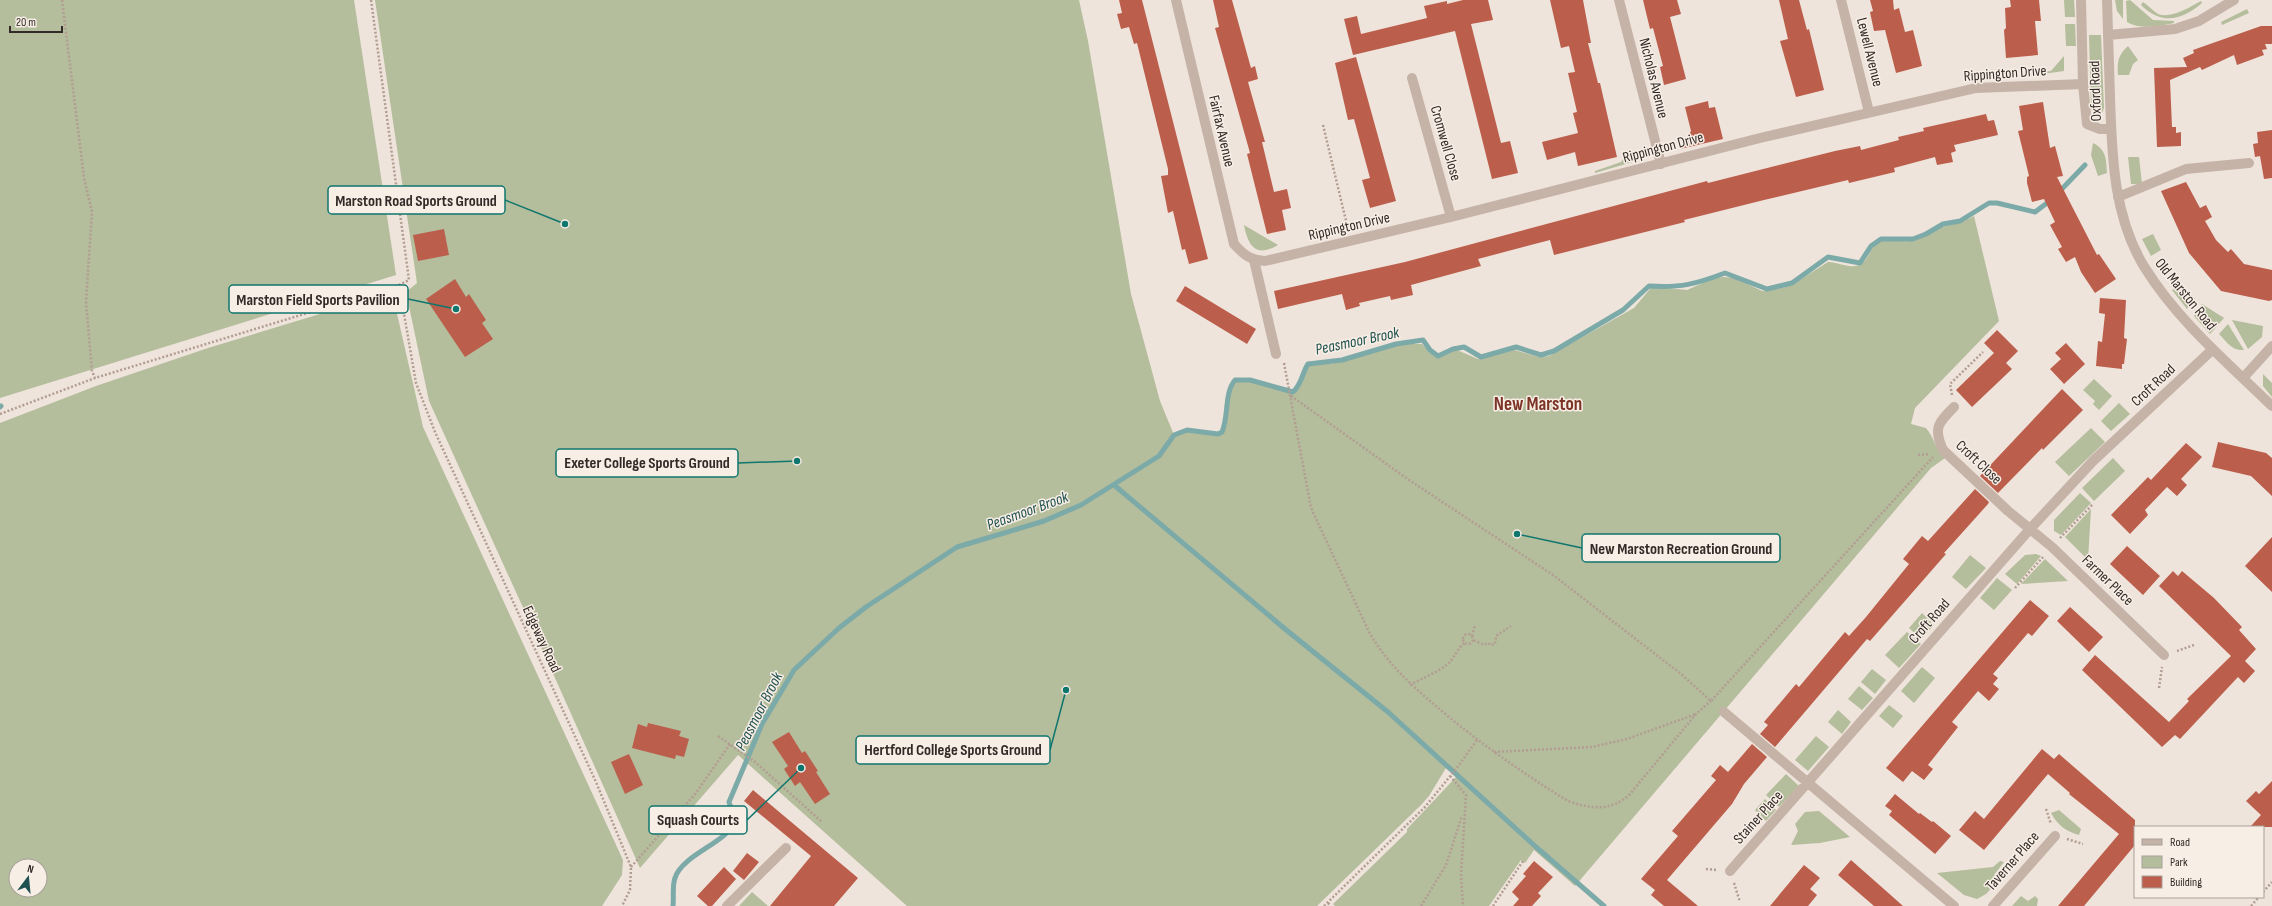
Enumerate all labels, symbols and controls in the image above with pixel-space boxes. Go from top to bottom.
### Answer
scale bar [10,8,62,34]
text: 20 m [16,15,36,30]
street label: Lewell Avenue [1852,16,1887,89]
street label: Nicholas Avenue [1634,36,1673,120]
street label: Oxford Road [2085,60,2106,122]
street label: Rippington Drive [1963,61,2047,86]
street label: Fairfax Avenue [1204,93,1239,169]
street label: Cromwell Close [1426,103,1465,183]
street label: Rippington Drive [1621,128,1706,167]
callout: Marston Road Sports Ground [328,186,505,214]
text: Marston Road Sports Ground [335,192,497,211]
street label: Rippington Drive [1307,208,1392,245]
street label: Old Marston Road [2151,254,2221,334]
callout: Marston Field Sports Pavilion [229,285,408,313]
text: Marston Field Sports Pavilion [236,291,400,310]
water label: Peasmoor Brook [1314,323,1402,360]
street label: Croft Road [2127,360,2179,411]
district label: New Marston [1494,393,1582,416]
street label: Croft Close [1952,436,2006,489]
callout: Exeter College Sports Ground [556,449,738,477]
text: Exeter College Sports Ground [564,454,730,473]
water label: Peasmoor Brook [984,488,1072,535]
callout: New Marston Recreation Ground [1582,534,1780,562]
text: New Marston Recreation Ground [1590,540,1772,559]
street label: Farmer Place [2078,551,2138,610]
street label: Croft Road [1905,595,1954,648]
street label: Edgeway Road [518,603,565,676]
water label: Peasmoor Brook [732,668,788,754]
callout: Hertford College Sports Ground [856,736,1050,764]
text: Hertford College Sports Ground [864,741,1042,760]
street label: Stainer Place [1729,787,1787,848]
callout: Squash Courts [649,806,747,834]
text: Squash Courts [657,811,739,830]
legend [2134,826,2264,898]
street label: Taverner Place [1981,828,2043,895]
text: Road [2170,835,2190,850]
text: Park [2170,855,2188,870]
north arrow [8,858,48,898]
text: N [26,862,35,876]
text: Building [2170,875,2202,890]

